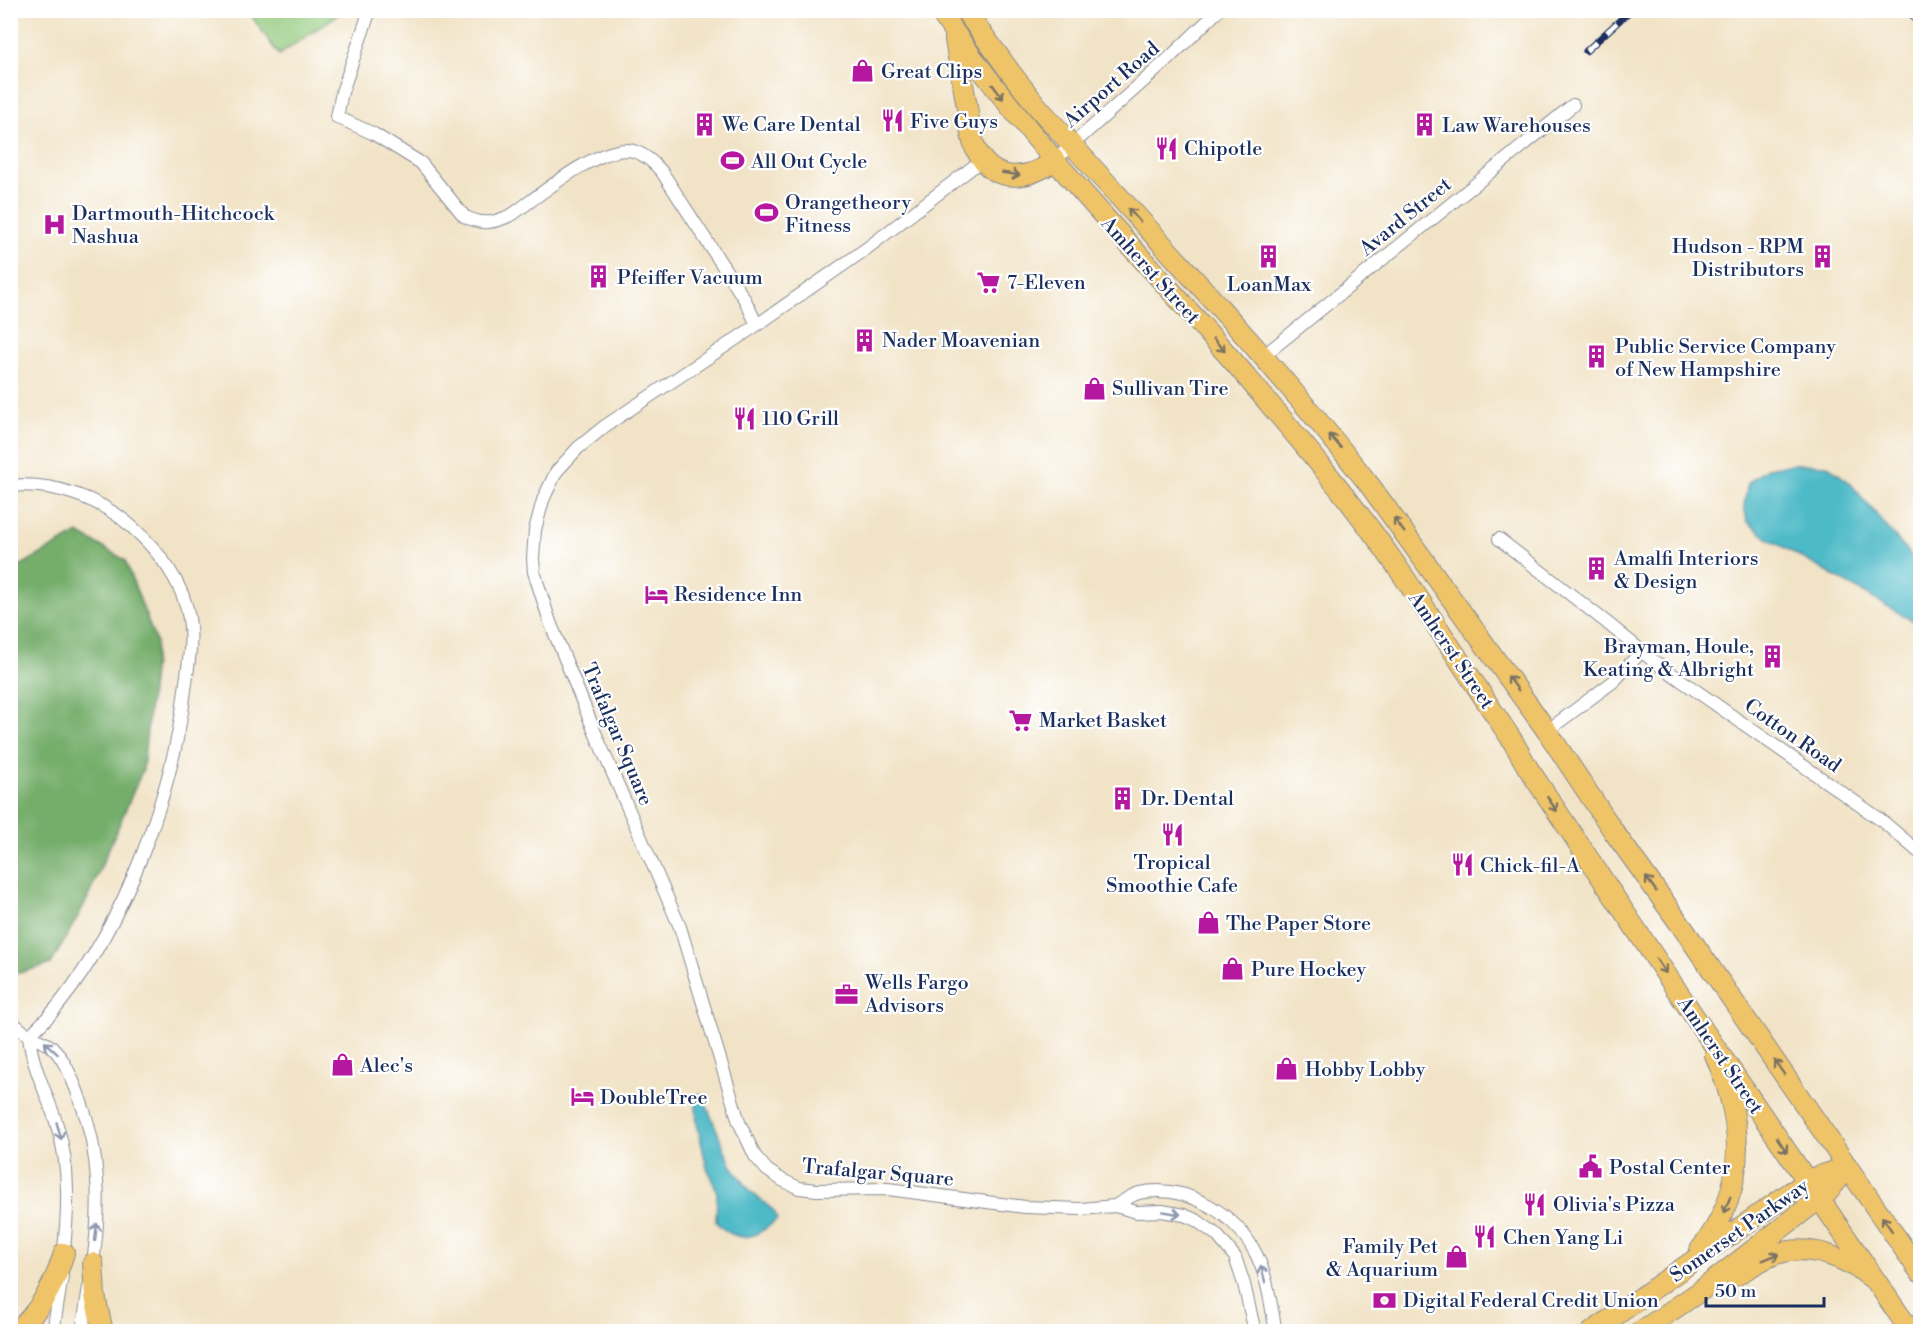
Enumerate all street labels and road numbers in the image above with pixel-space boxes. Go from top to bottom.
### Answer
street label: Airport Road [1058,36,1166,134]
street label: Avard Street [1354,173,1457,262]
street label: Amherst Street [1094,211,1205,330]
street label: Amherst Street [1402,587,1499,714]
street label: Trafalgar Square [575,660,658,810]
street label: Cotton Road [1739,694,1846,779]
street label: Amherst Street [1671,992,1768,1119]
street label: Trafalgar Square [801,1154,955,1193]
street label: Somerset Parkway [1665,1174,1815,1289]

